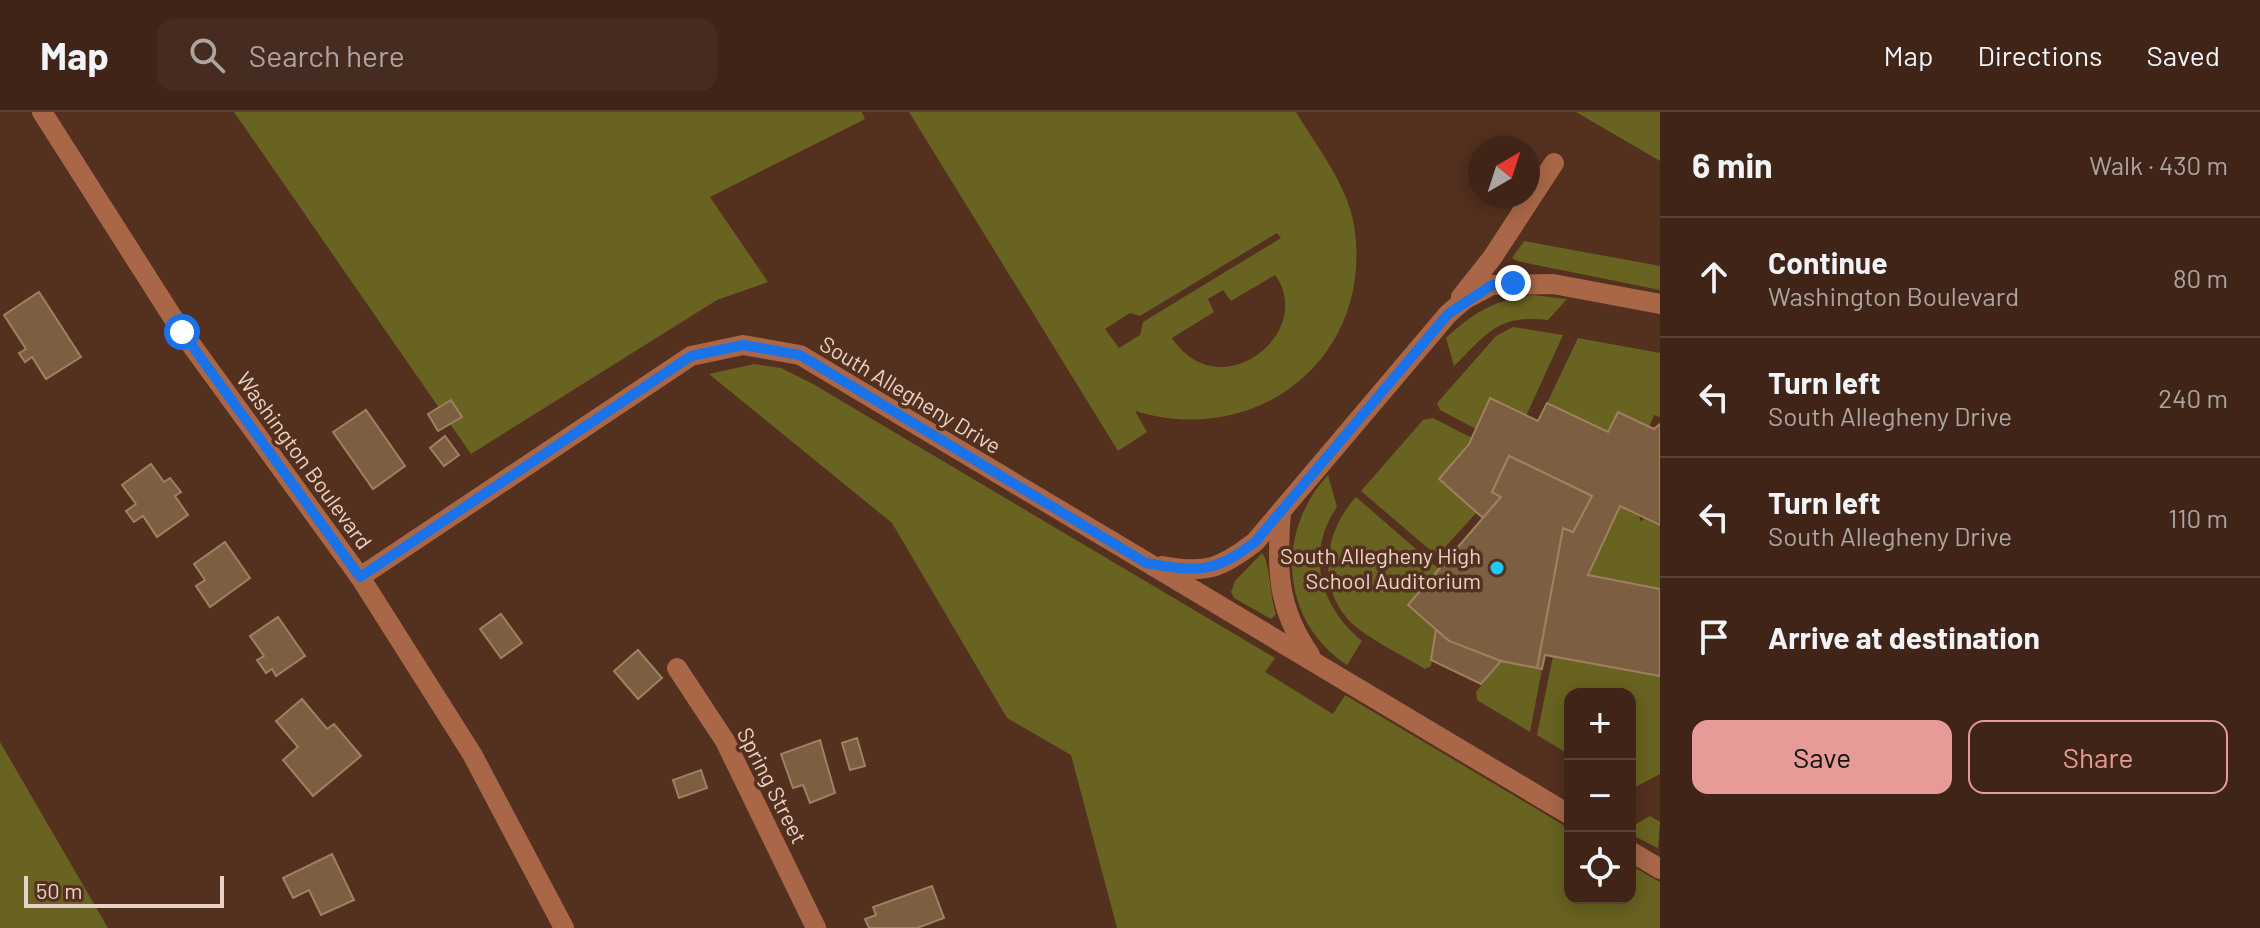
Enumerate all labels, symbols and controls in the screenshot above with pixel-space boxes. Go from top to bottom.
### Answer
search box [157,19,717,91]
text: Map [40,32,109,78]
icon: search [185,33,229,77]
text: Search here [249,37,405,73]
text: Map [1884,38,1933,72]
text: Directions [1977,38,2103,72]
text: Saved [2147,38,2220,72]
north arrow [1468,136,1540,208]
text: 6 min [1692,144,1773,185]
text: Walk · 430 m [2089,149,2228,180]
text: Continue [1768,244,1888,280]
icon: ahead [1692,255,1736,299]
text: 80 m [2173,262,2228,293]
route end [1495,265,1531,301]
text: Washington Boulevard [1768,280,2019,311]
route start [164,314,200,350]
street label: South Allegheny Drive [816,330,1006,458]
text: Turn left [1768,364,1881,400]
street label: Washington Boulevard [232,366,378,554]
icon: left [1692,375,1736,419]
text: 240 m [2158,382,2228,413]
text: South Allegheny Drive [1768,400,2012,431]
text: Turn left [1768,484,1881,520]
icon: left [1692,495,1736,539]
text: 110 m [2168,502,2228,533]
text: South Allegheny Drive [1768,520,2012,551]
place label: South Allegheny High School Auditorium [1280,542,1481,593]
marker: South Allegheny High School Auditorium [1488,559,1506,577]
icon: arrive [1692,615,1736,659]
text: Arrive at destination [1768,619,2040,655]
map controls [1564,688,1636,904]
button: + [1564,688,1636,760]
button: Save [1692,720,1952,794]
button: Share [1968,720,2228,794]
street label: Spring Street [733,723,813,847]
button: − [1564,760,1636,832]
button: locate [1564,832,1636,904]
scale bar [24,872,224,908]
text: 50 m [36,877,82,903]

